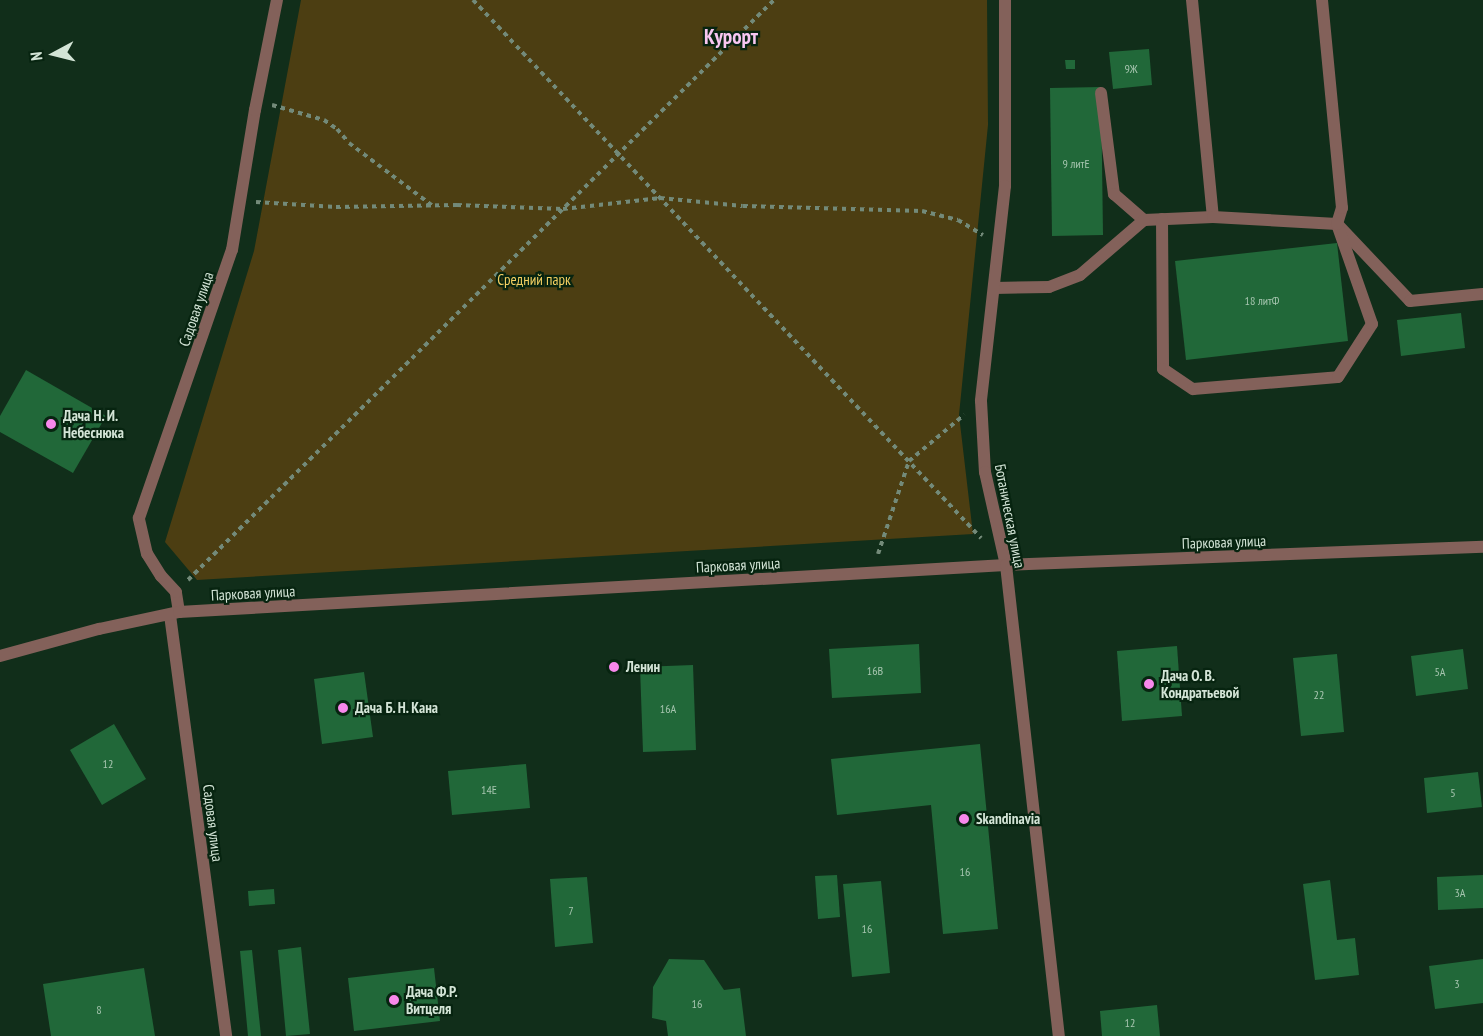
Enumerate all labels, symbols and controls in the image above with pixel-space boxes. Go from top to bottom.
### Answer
north arrow [24,24,84,84]
district label: Курорт [704,24,758,50]
text: N [26,51,47,62]
house number: 9Ж [1124,62,1138,76]
house number: 9 литЕ [1062,157,1090,171]
street label: Садовая улица [175,269,217,349]
park label: Средний парк [497,271,571,289]
house number: 18 литФ [1245,294,1279,308]
place label: Дача Н. И. Небеснюка [63,406,124,441]
marker: Дача Н. И. Небеснюка [44,417,58,431]
street label: Ботаническая улица [991,462,1029,570]
street label: Парковая улица [1182,532,1266,552]
street label: Парковая улица [695,554,781,576]
street label: Парковая улица [210,582,296,604]
place label: Ленин [626,658,660,676]
marker: Ленин [607,660,621,674]
house number: 16В [867,664,883,678]
house number: 5А [1434,665,1446,679]
place label: Дача О. В. Кондратьевой [1161,666,1239,701]
marker: Дача О. В. Кондратьевой [1142,677,1156,691]
house number: 22 [1314,688,1324,702]
place label: Дача Б. Н. Кана [355,699,440,717]
marker: Дача Б. Н. Кана [336,701,350,715]
house number: 16А [660,702,676,716]
house number: 12 [103,757,113,771]
street label: Садовая улица [199,783,227,863]
house number: 14Е [481,783,497,797]
house number: 5 [1450,786,1456,800]
place label: Skandinavia [976,810,1040,828]
marker: Skandinavia [957,812,971,826]
house number: 16 [960,865,970,879]
house number: 3А [1454,886,1466,900]
house number: 7 [568,904,574,918]
house number: 16 [862,922,872,936]
house number: 3 [1454,977,1460,991]
place label: Дача Ф.Р. Витцеля [406,982,458,1017]
marker: Дача Ф.Р. Витцеля [387,993,401,1007]
house number: 16 [692,997,702,1011]
house number: 8 [96,1003,102,1017]
house number: 12 [1125,1016,1135,1030]

